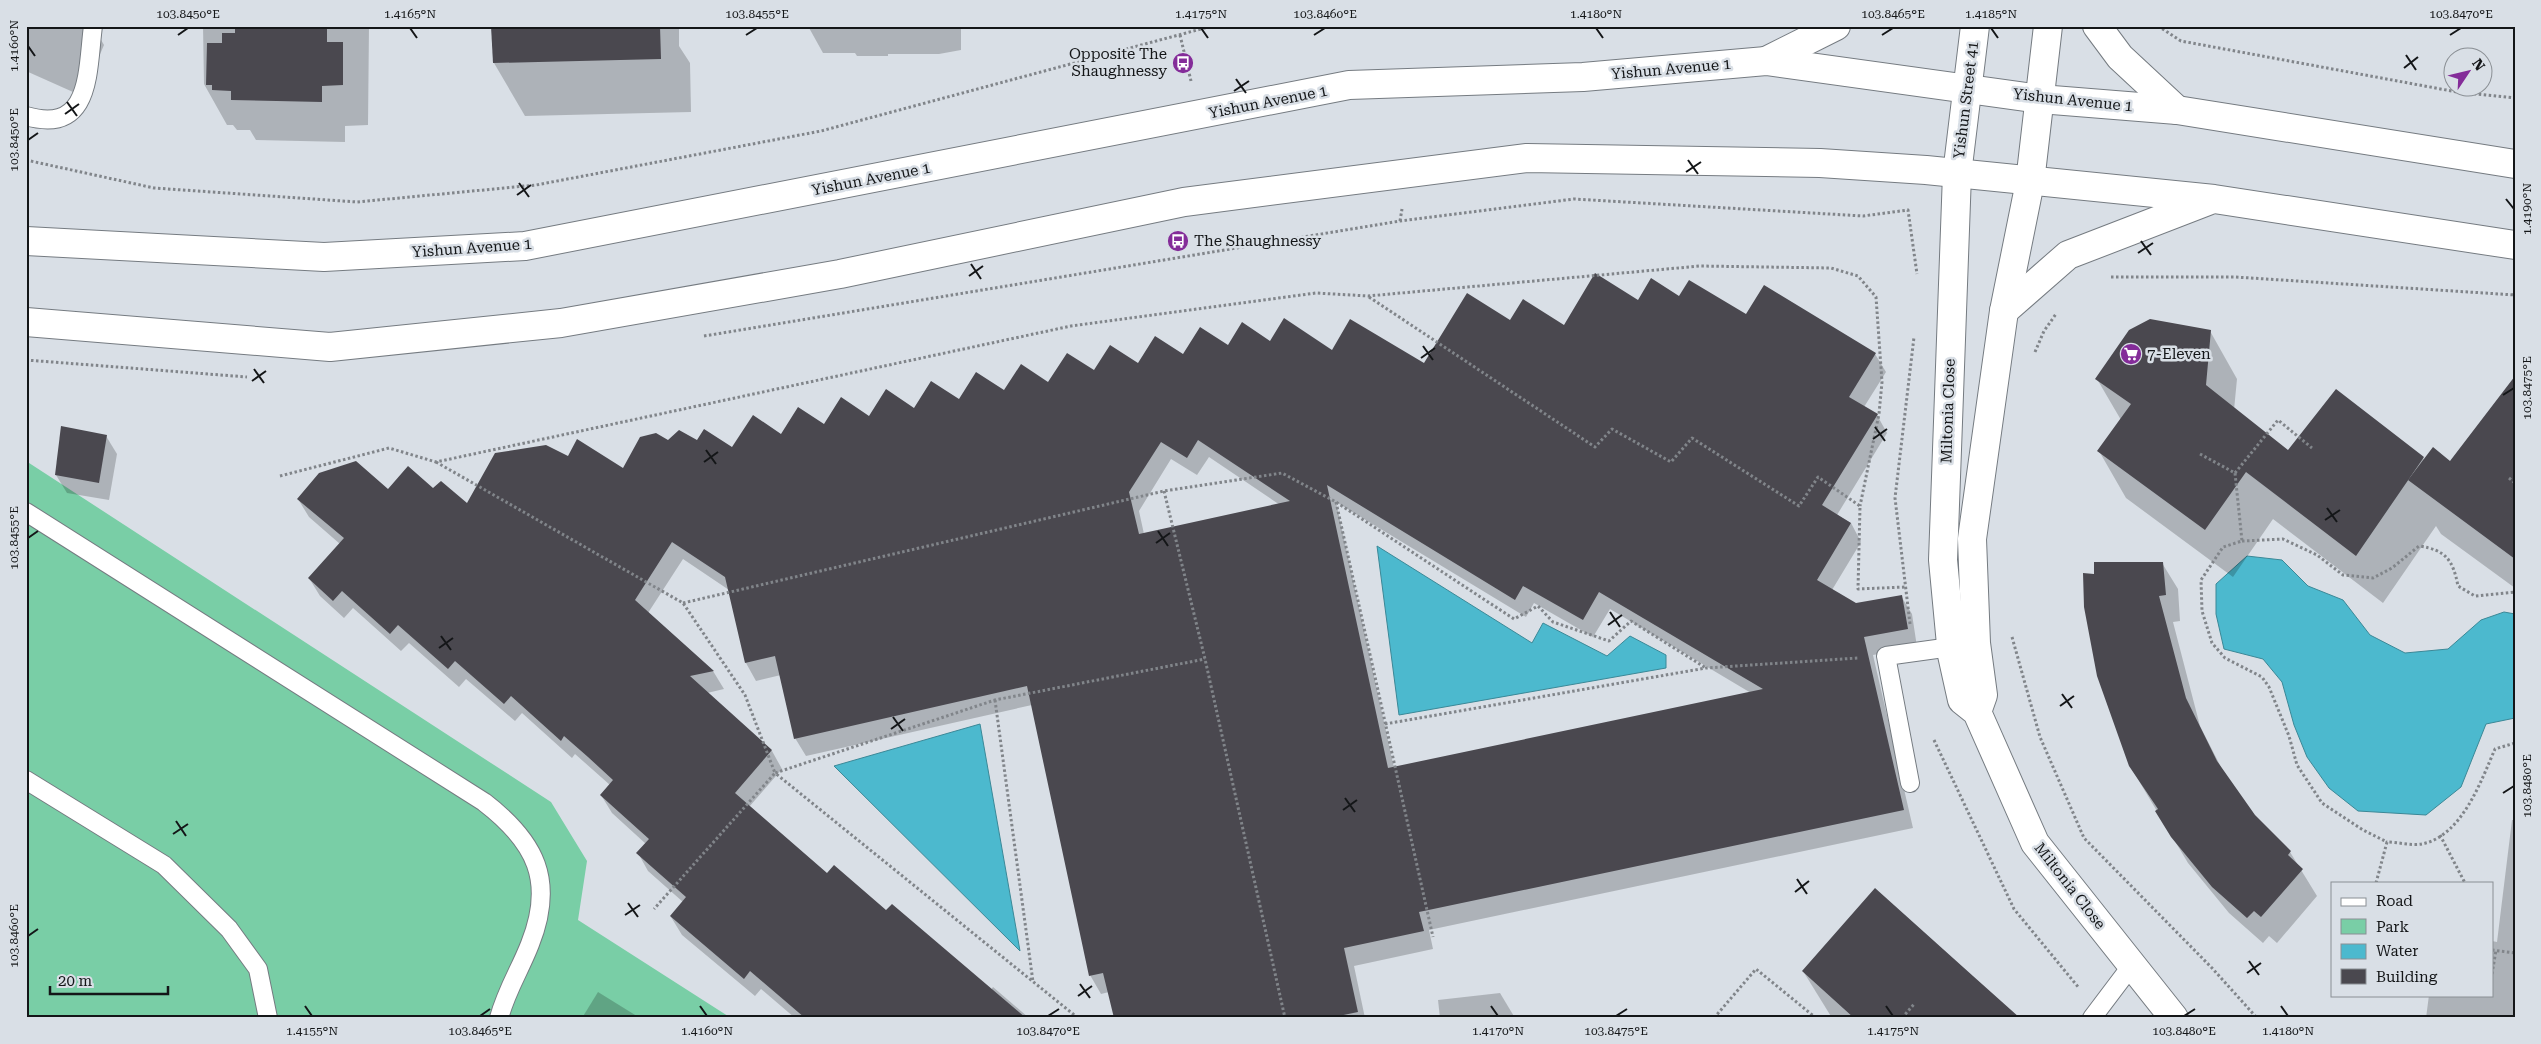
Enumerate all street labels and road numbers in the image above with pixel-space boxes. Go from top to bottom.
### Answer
street label: Yishun Street 41 [1950,40,1982,160]
street label: Yishun Avenue 1 [1610,55,1732,83]
street label: Yishun Avenue 1 [1207,82,1329,122]
street label: Yishun Avenue 1 [2012,85,2134,115]
street label: Yishun Avenue 1 [810,159,932,199]
street label: Yishun Avenue 1 [411,235,533,261]
street label: Miltonia Close [1937,358,1959,464]
street label: Miltonia Close [2031,839,2109,933]

